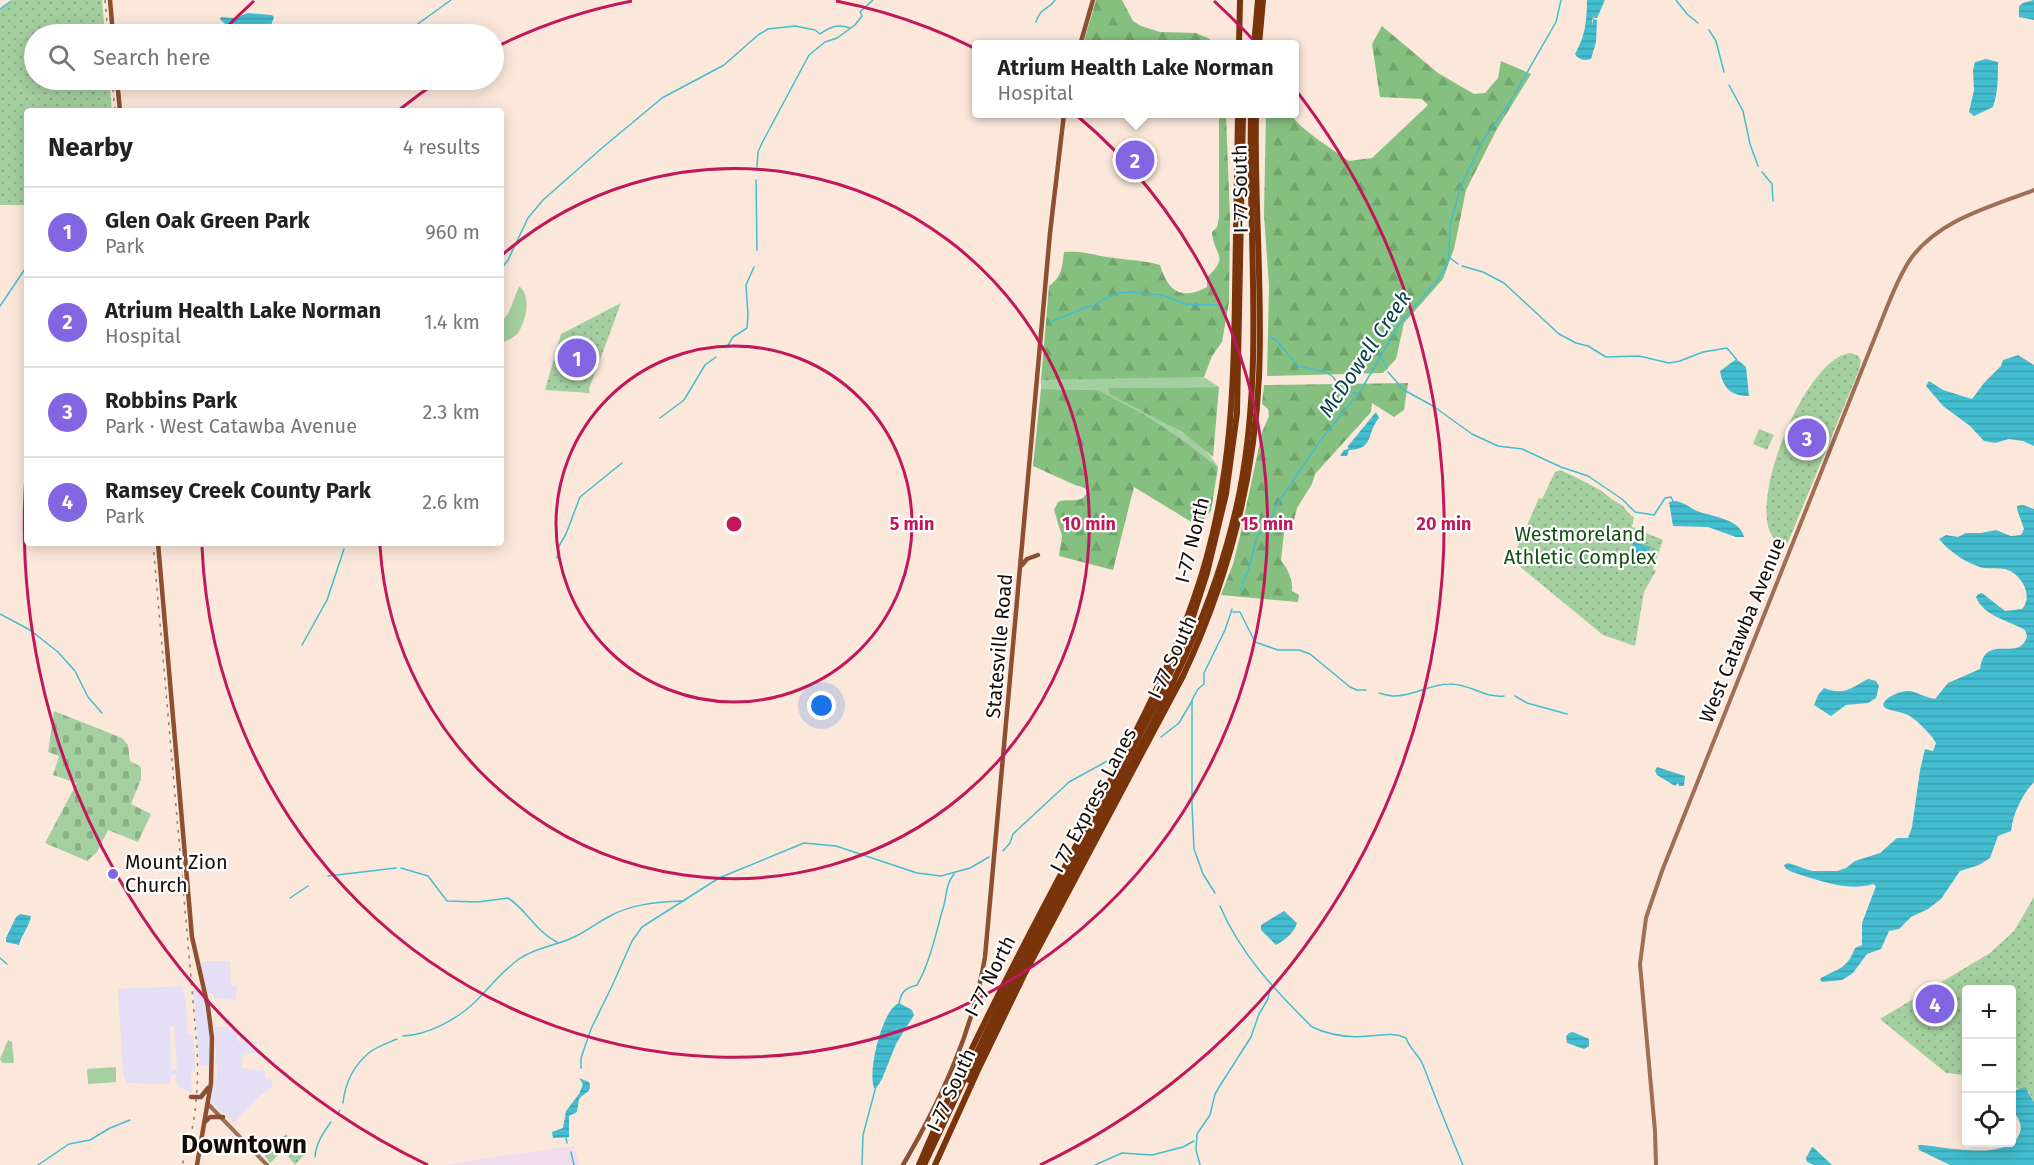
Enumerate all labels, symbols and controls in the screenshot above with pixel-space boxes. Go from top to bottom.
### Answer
search box [24,24,504,90]
popup [972,40,1299,118]
icon: search [45,41,78,74]
text: Search here [93,44,211,71]
text: Atrium Health Lake Norman [997,54,1274,81]
text: Hospital [997,81,1073,105]
text: Nearby [48,132,133,163]
text: 4 results [403,135,480,159]
pin: 2 [1116,138,1154,182]
street label: I-77 South [1227,144,1253,234]
text: Glen Oak Green Park [105,207,310,234]
text: 1 [63,220,72,244]
text: 960 m [425,220,480,244]
text: Park [105,234,144,258]
water label: McDowell Creek [1313,286,1417,422]
text: Atrium Health Lake Norman [105,297,381,324]
text: 2 [62,310,73,334]
text: 1.4 km [424,310,480,334]
text: Hospital [105,324,181,348]
pin: 1 [558,336,596,380]
text: Robbins Park [105,387,237,414]
text: 3 [62,400,73,424]
text: 2.3 km [422,400,480,424]
text: Park · West Catawba Avenue [105,414,357,438]
pin: 3 [1788,416,1826,460]
text: Ramsey Creek County Park [105,477,371,504]
text: 4 [62,490,73,514]
text: 2.6 km [422,490,480,514]
street label: I-77 North [1170,494,1214,586]
text: Park [105,504,144,528]
text: 5 min [890,513,934,535]
text: 10 min [1062,513,1116,535]
text: 15 min [1241,513,1293,535]
text: 20 min [1417,513,1471,535]
centre of rings [724,514,744,534]
park label: Westmoreland Athletic Complex [1504,522,1657,569]
street label: West Catawba Avenue [1694,534,1790,726]
street label: Statesville Road [981,573,1017,719]
street label: I-77 South [1142,612,1202,702]
your location [807,691,836,720]
street label: I 77 Express Lanes [1045,723,1141,877]
place label: Mount Zion Church [125,850,228,897]
marker: Mount Zion Church [106,867,120,881]
street label: I-77 North [959,931,1021,1021]
pin: 4 [1916,982,1954,1026]
map controls [1962,985,2016,1147]
button: + [1962,985,2016,1039]
button: − [1962,1039,2016,1093]
street label: I-77 South [921,1045,981,1135]
button: locate [1962,1093,2016,1147]
district label: Downtown [181,1129,307,1160]

